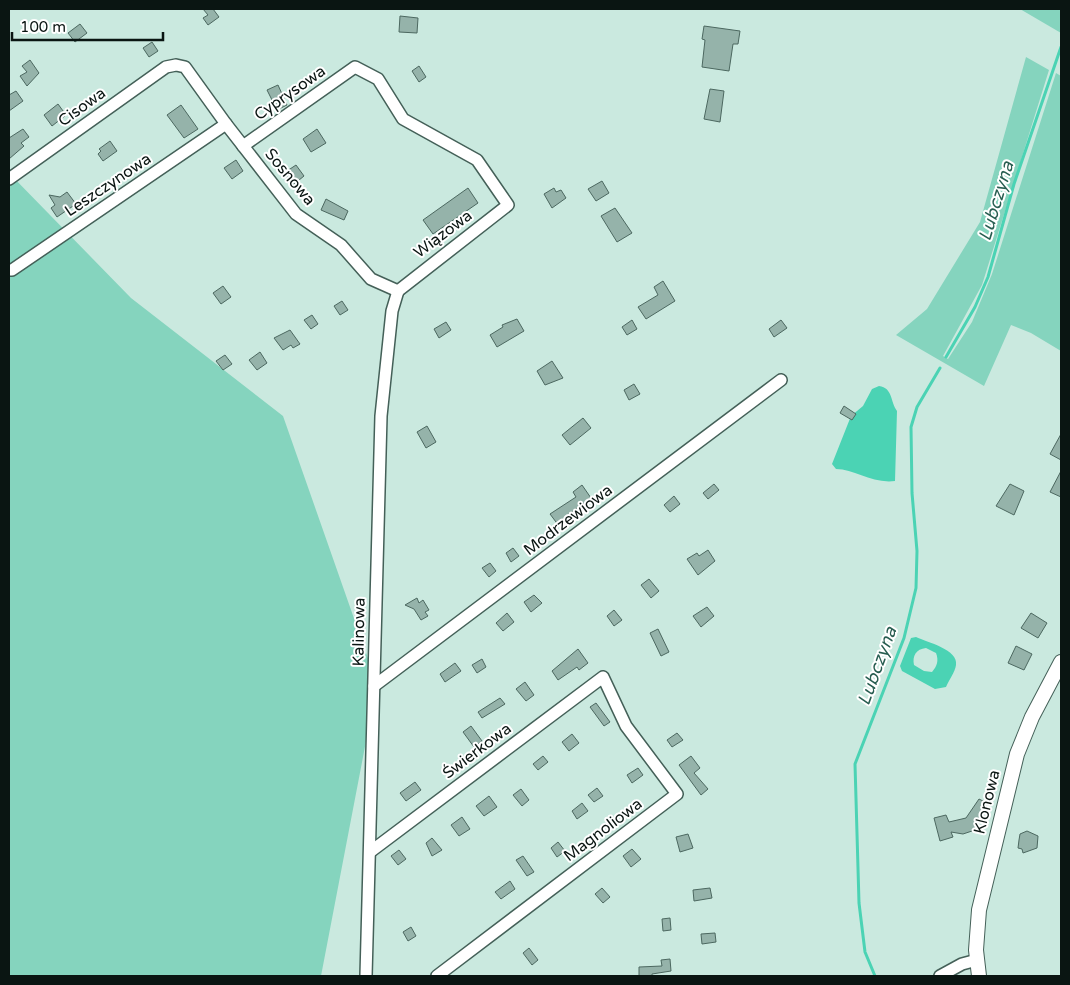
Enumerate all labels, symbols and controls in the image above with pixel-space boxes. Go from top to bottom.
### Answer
scale bar [12,10,164,42]
text: 100 m [20,18,66,36]
street label: Cyprysowa [250,61,330,125]
street label: Cisowa [54,83,110,131]
street label: Sosnowa [260,144,320,210]
street label: Leszczynowa [61,149,155,221]
water label: Lubczyna [973,158,1019,243]
street label: Wiązowa [410,206,476,262]
street label: Modrzewiowa [520,480,616,560]
street label: Kalinowa [348,598,370,666]
water label: Lubczyna [853,623,902,708]
street label: Świerkowa [439,719,515,783]
street label: Klonowa [969,768,1005,836]
street label: Magnoliowa [560,794,646,866]

